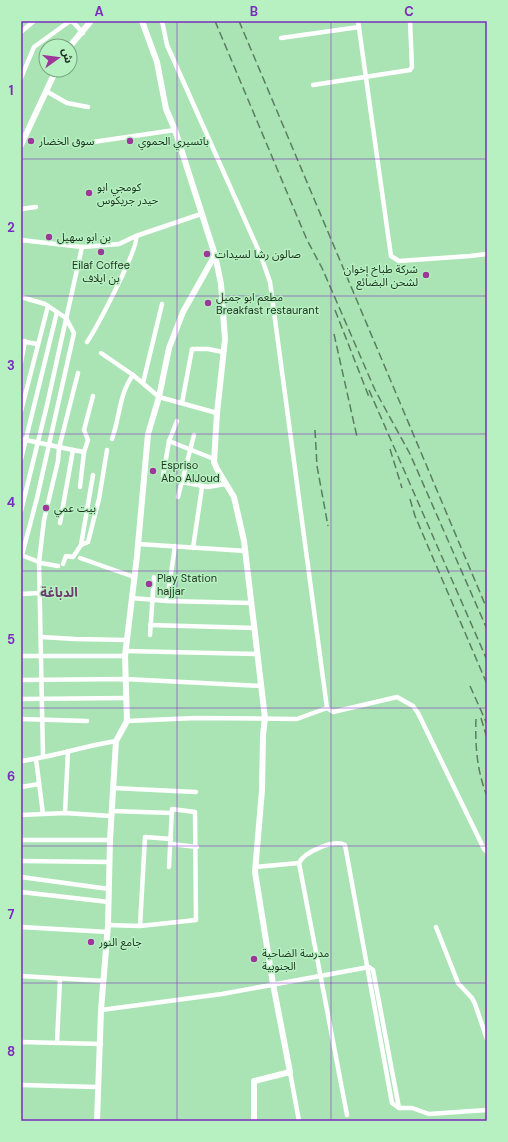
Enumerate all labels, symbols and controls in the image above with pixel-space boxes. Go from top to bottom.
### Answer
text: A [94,3,104,20]
text: B [250,3,258,20]
text: C [404,3,414,20]
north arrow [38,38,78,78]
text: ش [59,47,76,65]
text: 1 [9,82,13,99]
place label: سوق الخضار [38,134,95,148]
place label: باتسيري الحموي [138,134,209,151]
marker: سوق الخضار [26,136,36,146]
marker: باتسيري الحموي [125,136,135,146]
place label: كومجي ابو حيدر جريكوس [97,180,159,207]
marker: كومجي ابو حيدر جريكوس [84,188,94,198]
text: 2 [7,219,15,236]
place label: بن ابو سهيل [57,230,111,244]
marker: بن ابو سهيل [44,232,54,242]
marker: Eilaf Coffee بن ايلاف [96,247,106,257]
place label: صالون رشا لسيدات [215,247,301,261]
marker: صالون رشا لسيدات [202,249,212,259]
place label: Eilaf Coffee بن ايلاف [72,258,130,285]
place label: شركة طباخ إخوان لشحن البضائع [344,262,418,290]
marker: شركة طباخ إخوان لشحن البضائع [421,270,431,280]
place label: مطعم ابو جميل Breakfast restaurant [216,290,319,317]
marker: مطعم ابو جميل Breakfast restaurant [203,298,213,308]
text: 3 [7,357,15,374]
place label: Espriso Abo AlJoud [161,458,220,485]
marker: Espriso Abo AlJoud [148,466,158,476]
text: 4 [7,494,15,511]
place label: بيت عمي [54,501,96,518]
marker: بيت عمي [41,503,51,513]
place label: Play Station hajjar [157,571,217,598]
marker: Play Station hajjar [144,579,154,589]
district label: الدباغة [40,584,78,601]
text: 5 [7,631,15,648]
text: 6 [7,768,15,785]
text: 7 [8,906,15,923]
place label: جامع النور [98,935,142,950]
marker: جامع النور [86,937,96,947]
place label: مدرسة الضاحية الجنوبية [262,946,330,973]
marker: مدرسة الضاحية الجنوبية [249,954,259,964]
text: 8 [7,1043,15,1060]

